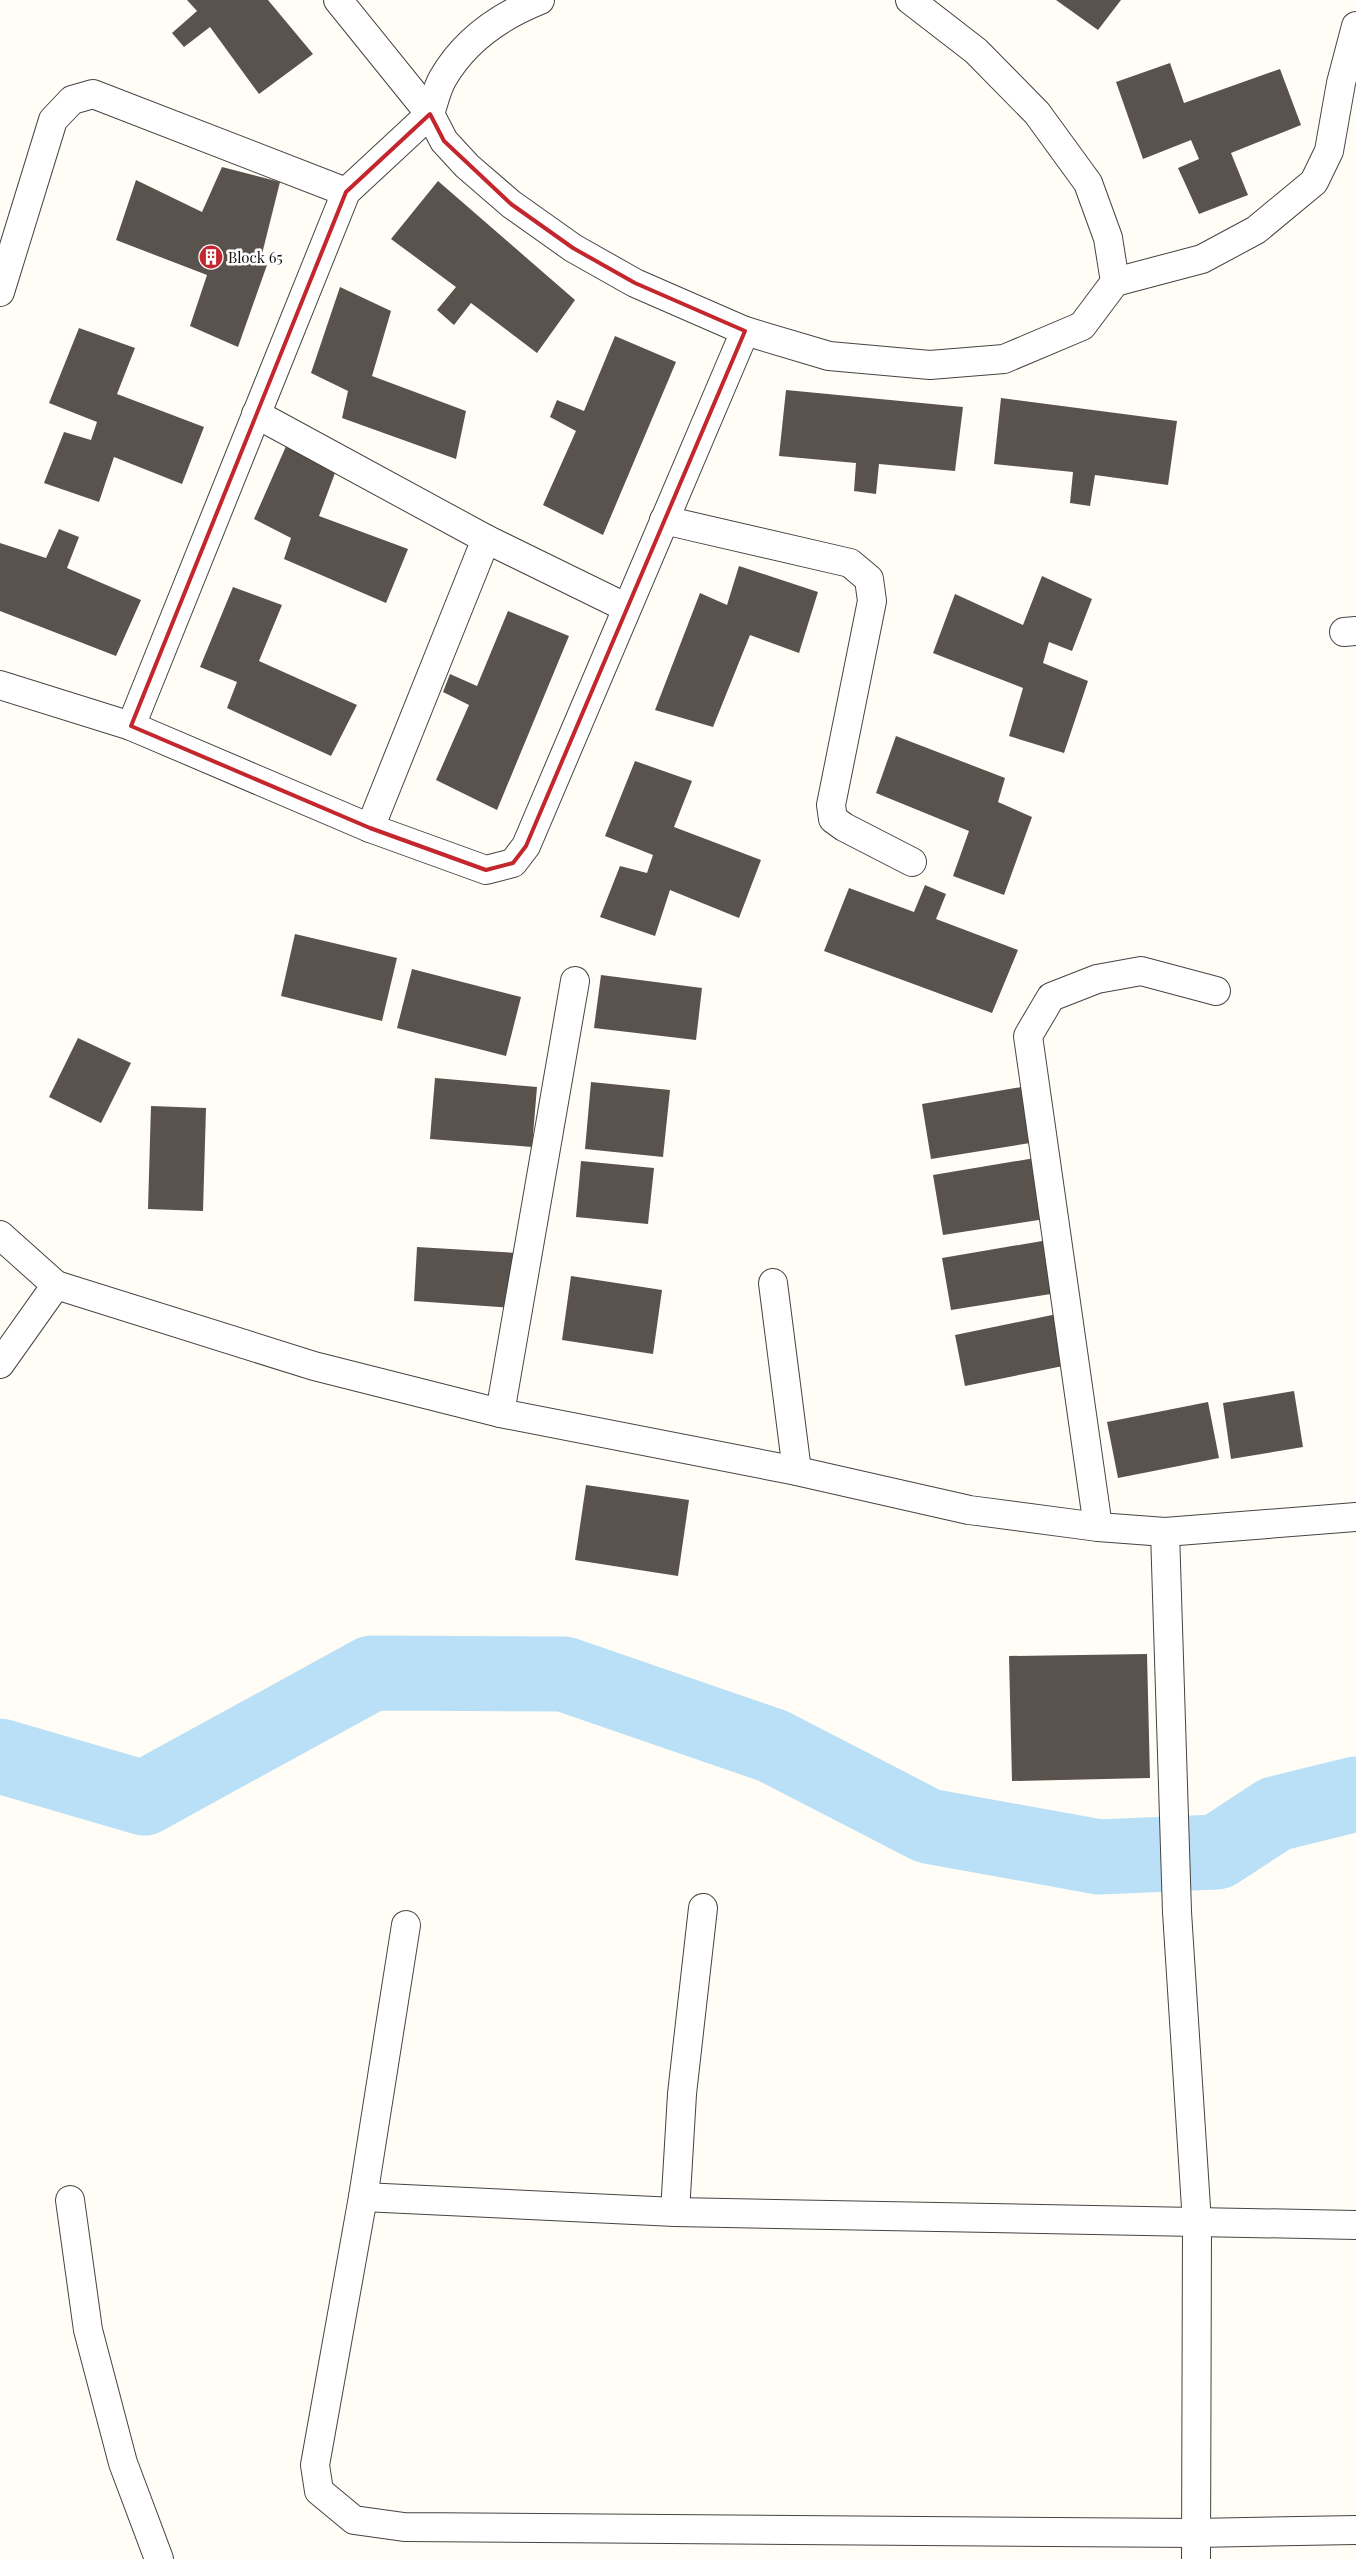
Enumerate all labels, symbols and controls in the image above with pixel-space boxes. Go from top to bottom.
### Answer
building icon: Block 65 [198,244,224,270]
place label: Block 65 [228,247,283,267]

